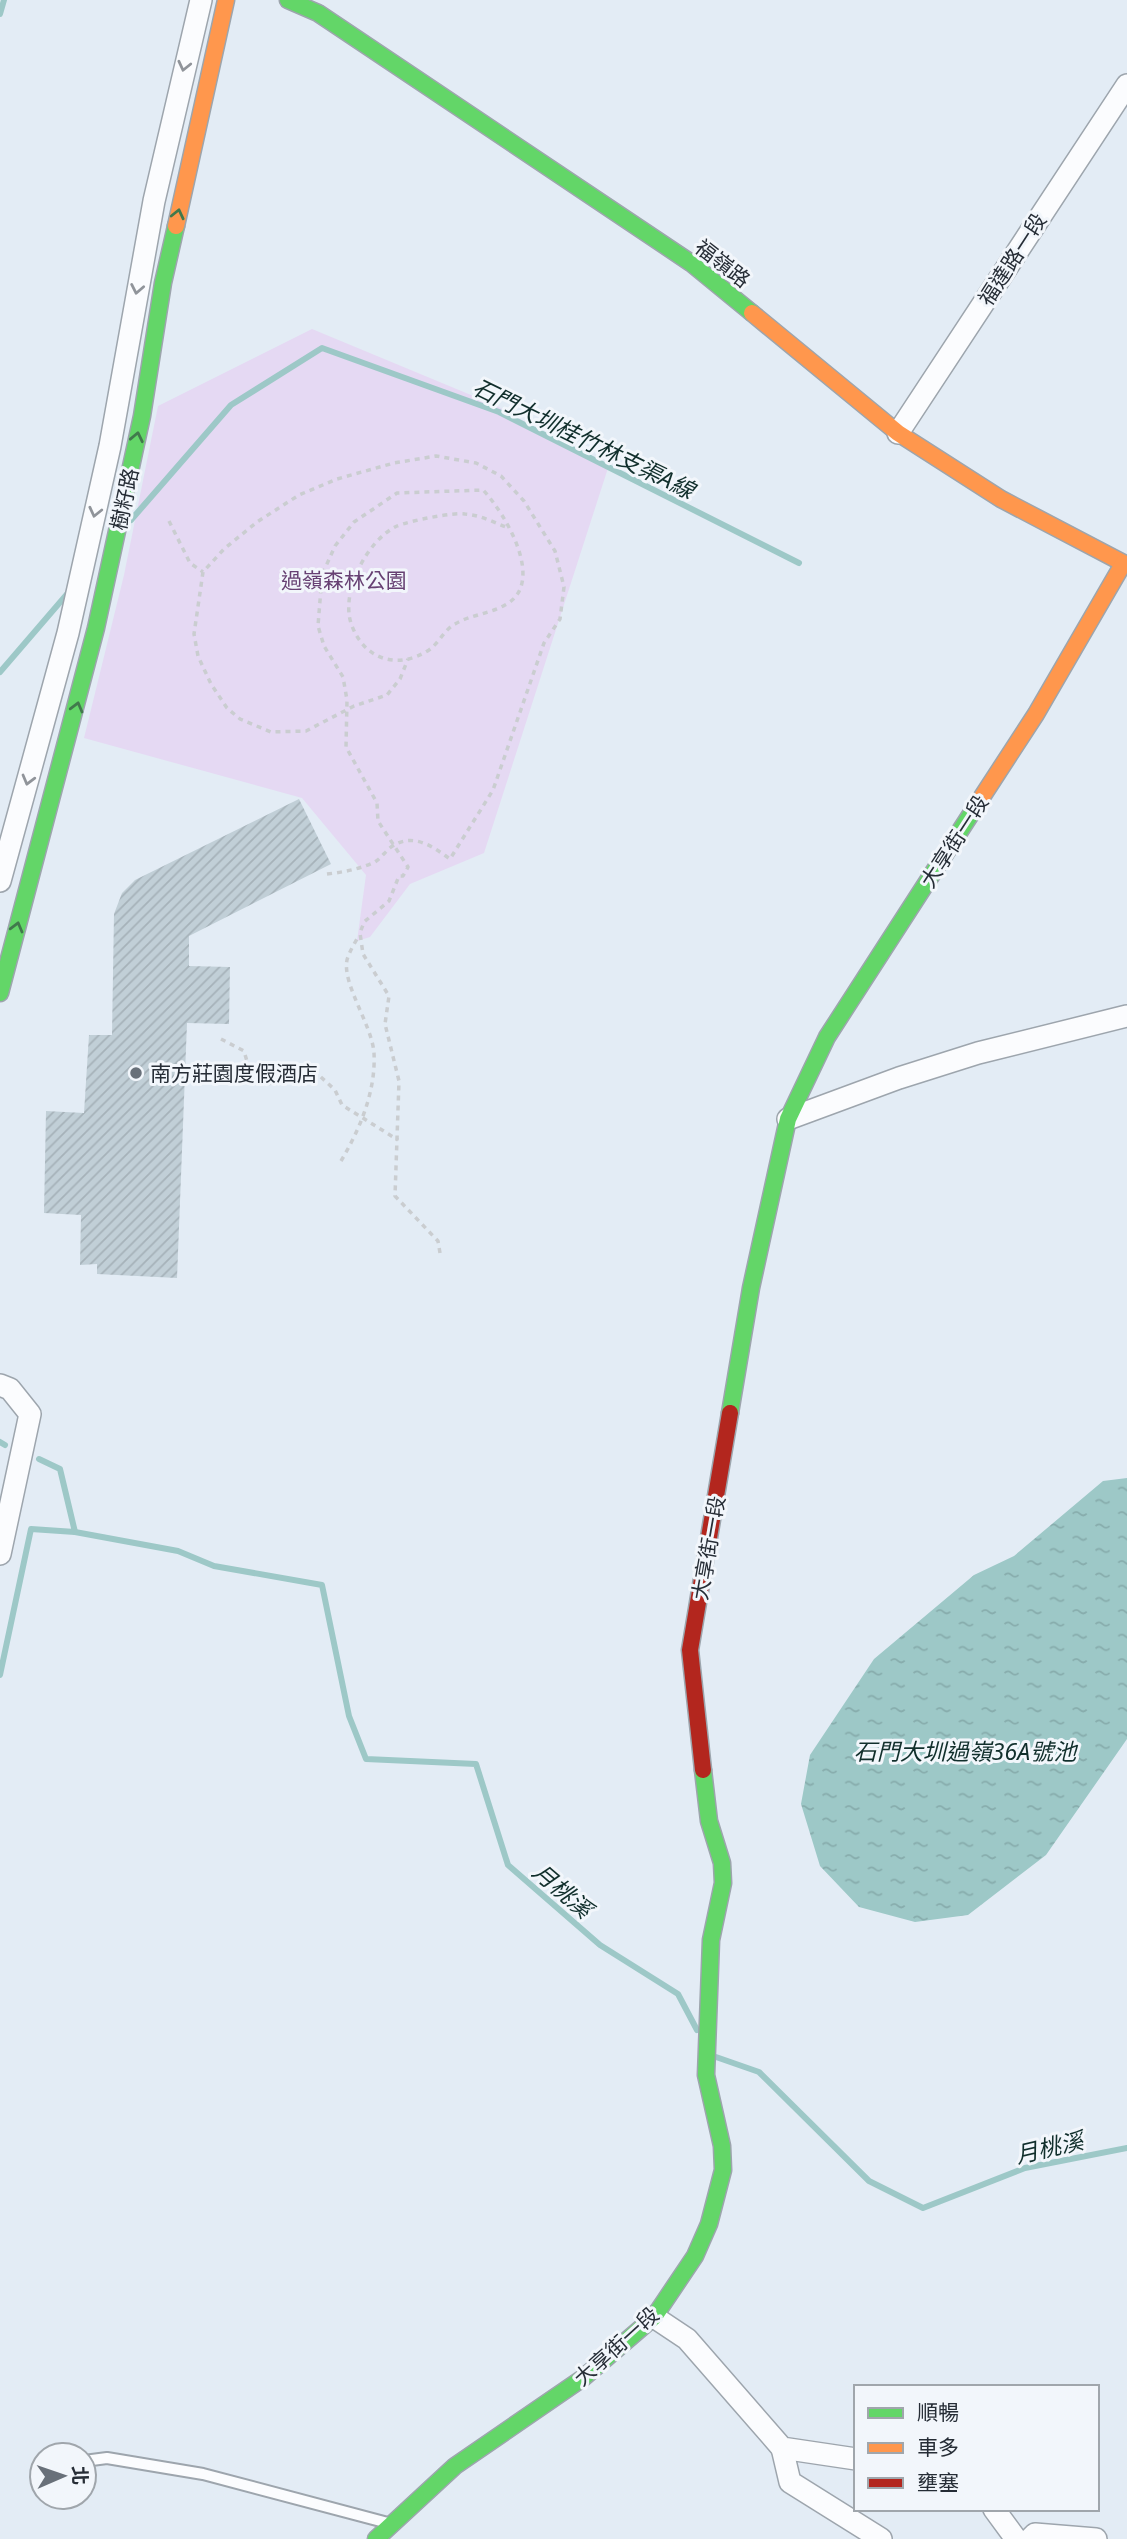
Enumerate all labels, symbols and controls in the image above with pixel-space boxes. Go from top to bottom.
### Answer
one-way arrow [178,60,193,72]
street label: 福達路一段 [972,207,1052,311]
one-way arrow [170,208,184,220]
street label: 福嶺路 [690,233,756,293]
one-way arrow [131,283,146,295]
water label: 石門大圳桂竹林支渠A線 [468,370,703,507]
one-way arrow [129,431,144,443]
street label: 樹籽路 [104,465,144,533]
one-way arrow [89,506,104,518]
park label: 過嶺森林公園 [281,566,407,594]
one-way arrow [68,701,83,713]
one-way arrow [21,774,36,786]
street label: 大享街一段 [914,789,994,893]
one-way arrow [9,921,23,933]
place label: 南方莊園度假酒店 [150,1059,318,1087]
marker: 南方莊園度假酒店 [128,1065,144,1081]
street label: 大享街一段 [685,1494,731,1602]
water label: 石門大圳過嶺36A號池 [854,1735,1078,1767]
water label: 月桃溪 [526,1855,602,1927]
water label: 月桃溪 [1012,2123,1089,2170]
street label: 大享街一段 [568,2300,664,2392]
legend [854,2385,1099,2511]
text: 順暢 [917,2398,959,2426]
text: 車多 [917,2433,959,2461]
north arrow [28,2441,98,2511]
text: 北 [67,2465,93,2485]
text: 壅塞 [917,2468,959,2496]

